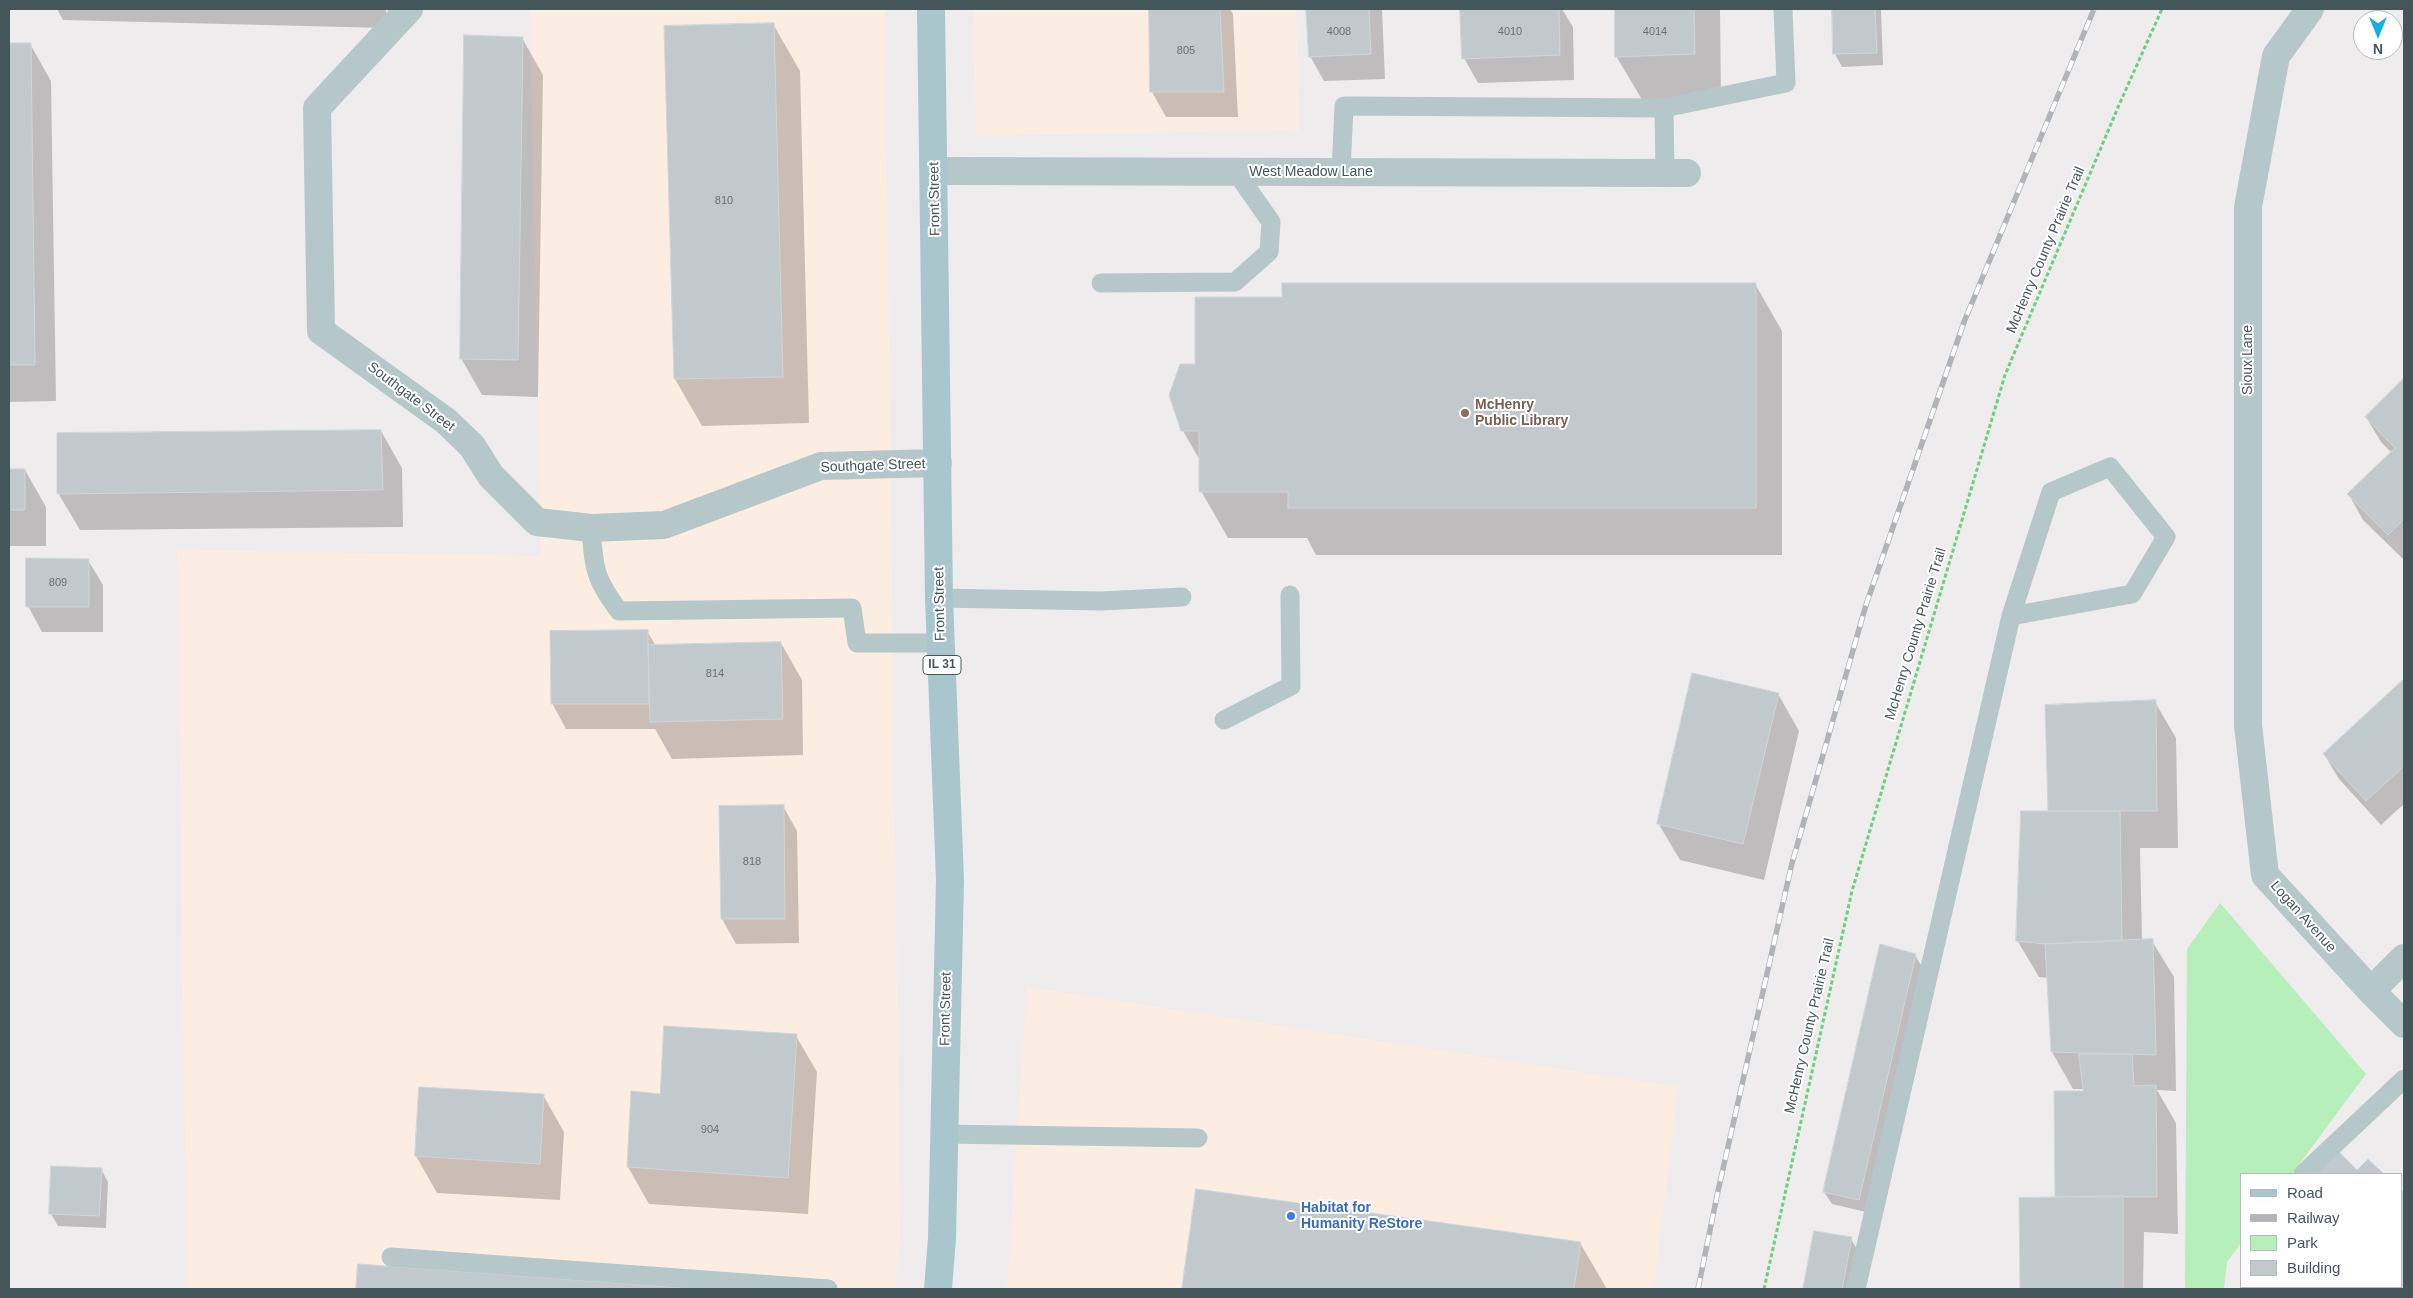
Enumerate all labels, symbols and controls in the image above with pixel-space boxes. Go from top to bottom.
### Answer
north arrow [2353,10,2403,60]
house number: 4008 [1327,25,1351,39]
house number: 4010 [1498,25,1522,39]
house number: 4014 [1643,25,1667,39]
text: N [2373,41,2383,57]
house number: 805 [1177,44,1195,58]
street label: Front Street [926,162,944,236]
street label: West Meadow Lane [1249,164,1373,180]
street label: McHenry County Prairie Trail [2003,164,2089,336]
house number: 810 [715,194,733,208]
street label: Sioux Lane [2240,325,2256,395]
street label: Southgate Street [364,359,458,435]
place label: McHenry Public Library [1475,397,1568,430]
marker: McHenry Public Library [1459,407,1471,419]
street label: Southgate Street [820,456,926,476]
street label: McHenry County Prairie Trail [1882,546,1950,722]
street label: Front Street [931,567,949,641]
house number: 809 [49,576,67,590]
road number: IL 31 [923,656,961,674]
house number: 814 [706,667,724,681]
house number: 818 [743,855,761,869]
street label: Logan Avenue [2267,878,2339,956]
street label: McHenry County Prairie Trail [1782,937,1838,1115]
street label: Front Street [937,972,955,1046]
house number: 904 [701,1123,719,1137]
legend [2240,1173,2403,1288]
text: Road [2287,1184,2323,1201]
place label: Habitat for Humanity ReStore [1301,1200,1422,1232]
text: Railway [2287,1209,2340,1226]
marker: Habitat for Humanity ReStore [1285,1210,1297,1222]
text: Park [2287,1234,2318,1251]
text: Building [2287,1259,2340,1276]

